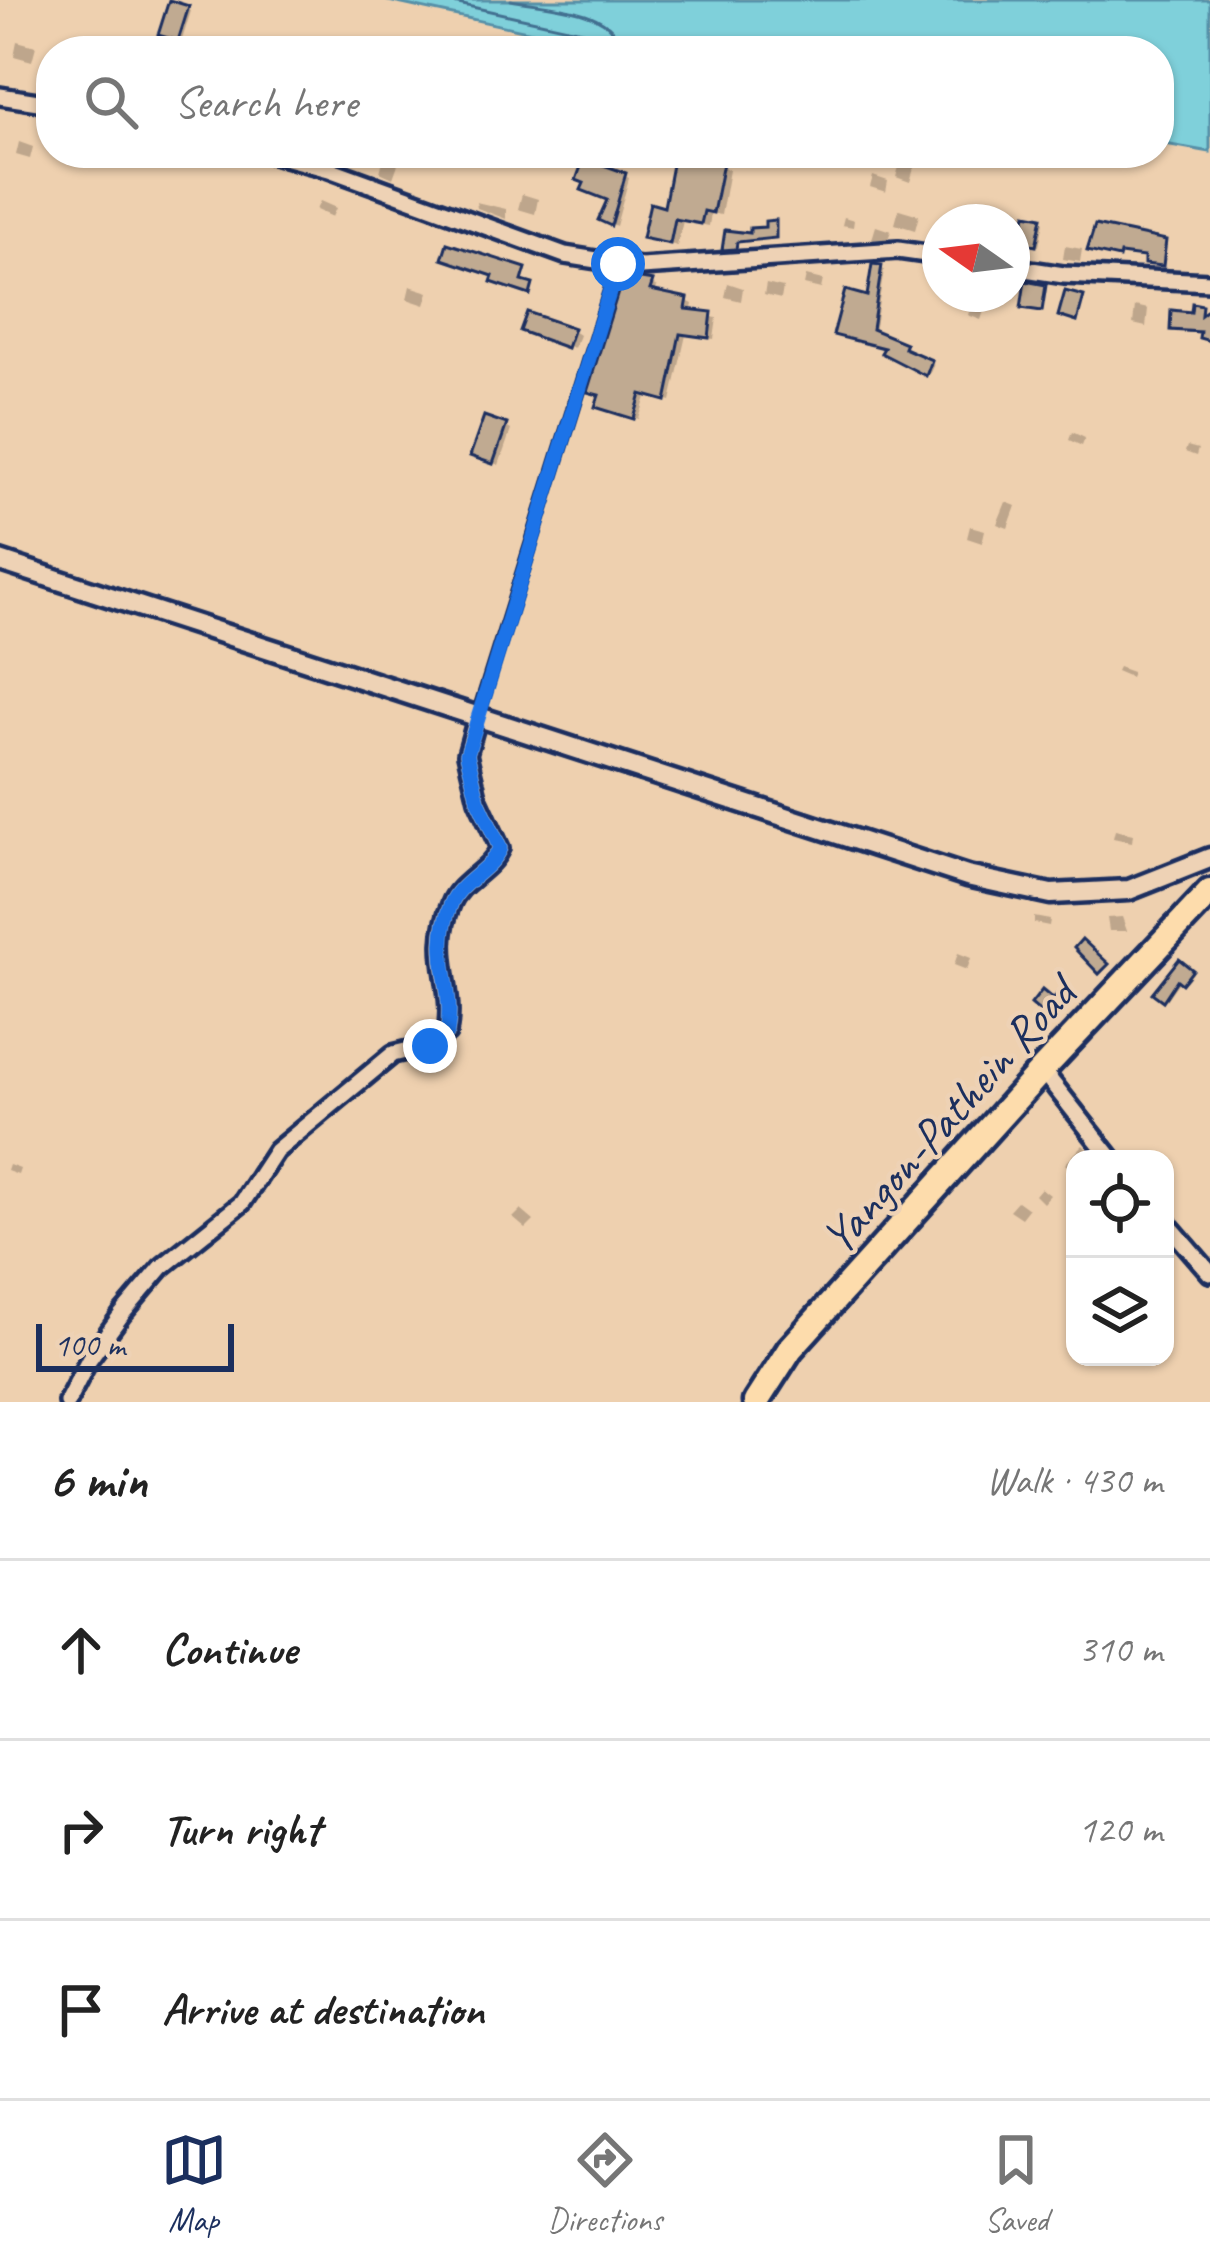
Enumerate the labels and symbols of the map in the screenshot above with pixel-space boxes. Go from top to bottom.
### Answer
north arrow [922,204,1030,312]
route start [591,237,645,291]
street label: Yangon-Pathein Road [808,960,1093,1266]
route end [403,1019,457,1073]
scale bar [36,1318,234,1371]

